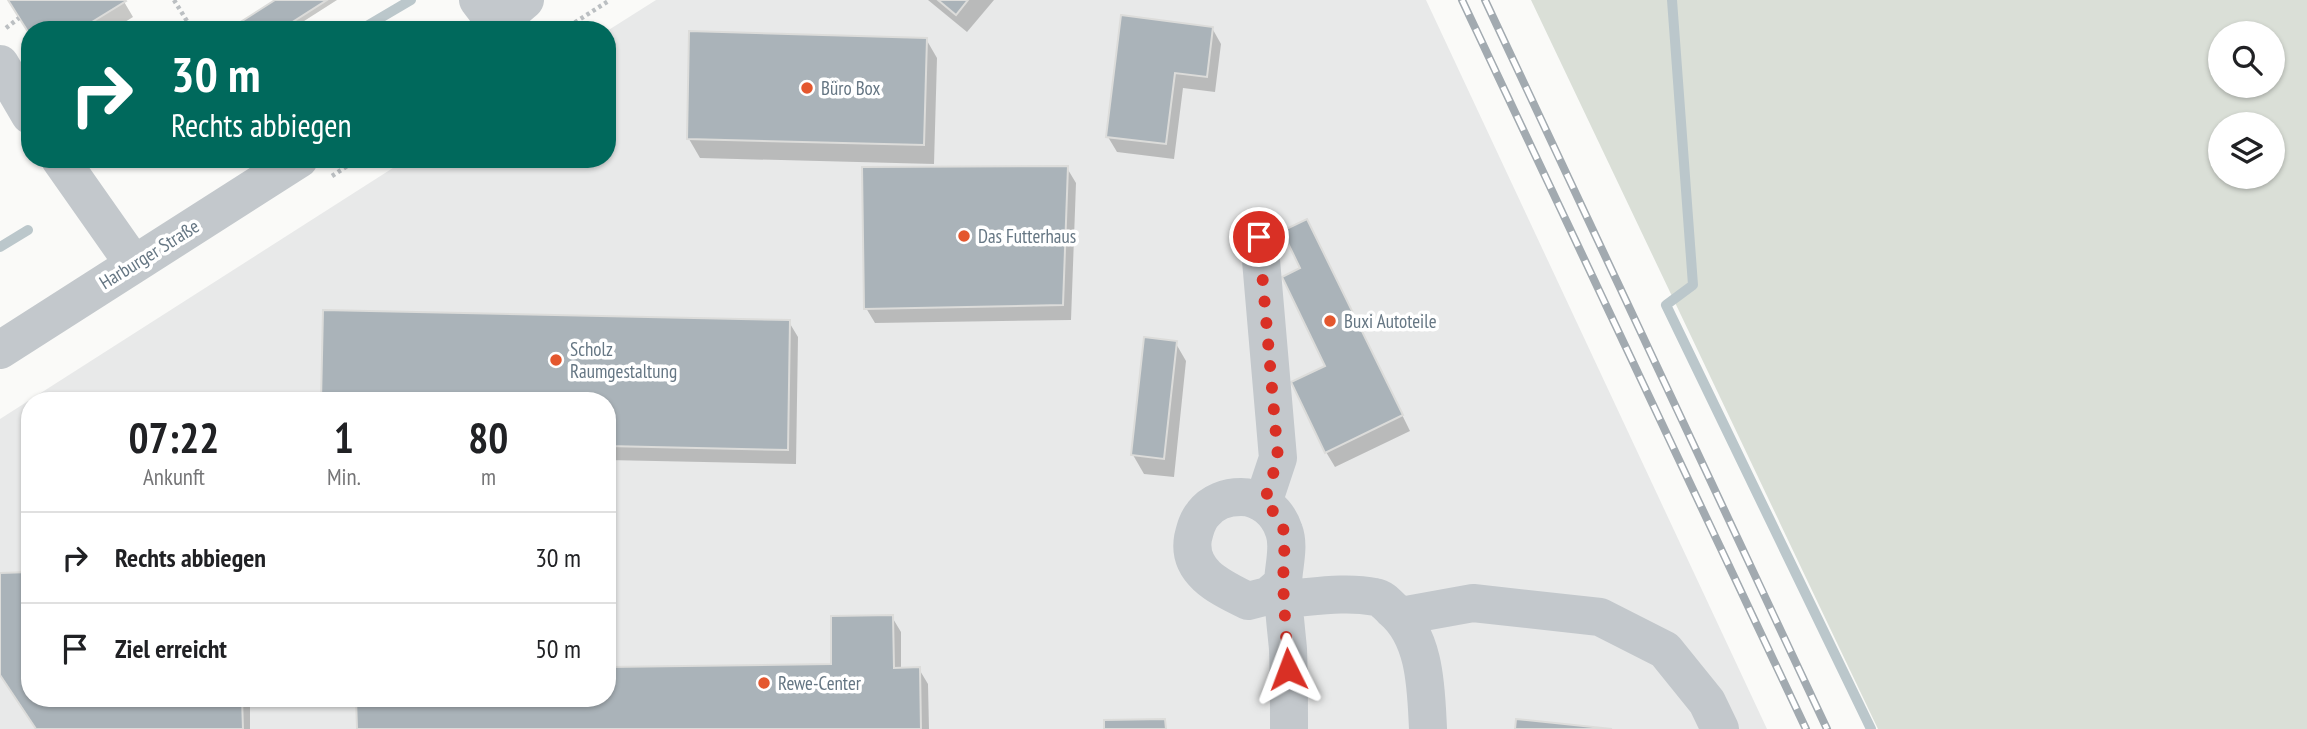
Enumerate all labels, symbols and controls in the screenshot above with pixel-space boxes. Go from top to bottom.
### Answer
map controls [2208,21,2285,189]
button: search [2208,21,2285,98]
text: 30 m [171,42,260,106]
icon: right [56,49,147,140]
place label: Büro Box [821,76,880,100]
marker: Büro Box [799,80,815,96]
text: Rechts abbiegen [171,104,352,146]
button: layers [2208,112,2285,189]
pin [1229,207,1289,267]
street label: Harburger Straße [95,214,204,294]
icon: arrive [1240,218,1278,256]
place label: Das Futterhaus [978,224,1076,248]
marker: Das Futterhaus [956,228,972,244]
place label: Buxi Autoteile [1344,309,1437,333]
marker: Buxi Autoteile [1322,313,1338,329]
place label: Scholz Raumgestaltung [570,337,677,383]
marker: Scholz Raumgestaltung [548,352,564,368]
text: 07:22 [129,410,219,465]
text: 1 [334,410,354,465]
text: 80 [468,410,508,465]
text: Ankunft [143,462,205,491]
text: Min. [327,462,361,491]
text: m [481,462,496,491]
icon: right [56,539,94,577]
text: Rechts abbiegen [115,541,266,574]
text: 30 m [535,541,581,574]
icon: arrive [56,630,94,668]
text: Ziel erreicht [115,632,227,665]
text: 50 m [535,632,581,665]
position arrow [1251,632,1325,706]
place label: Rewe-Center [778,671,862,695]
marker: Rewe-Center [756,675,772,691]

